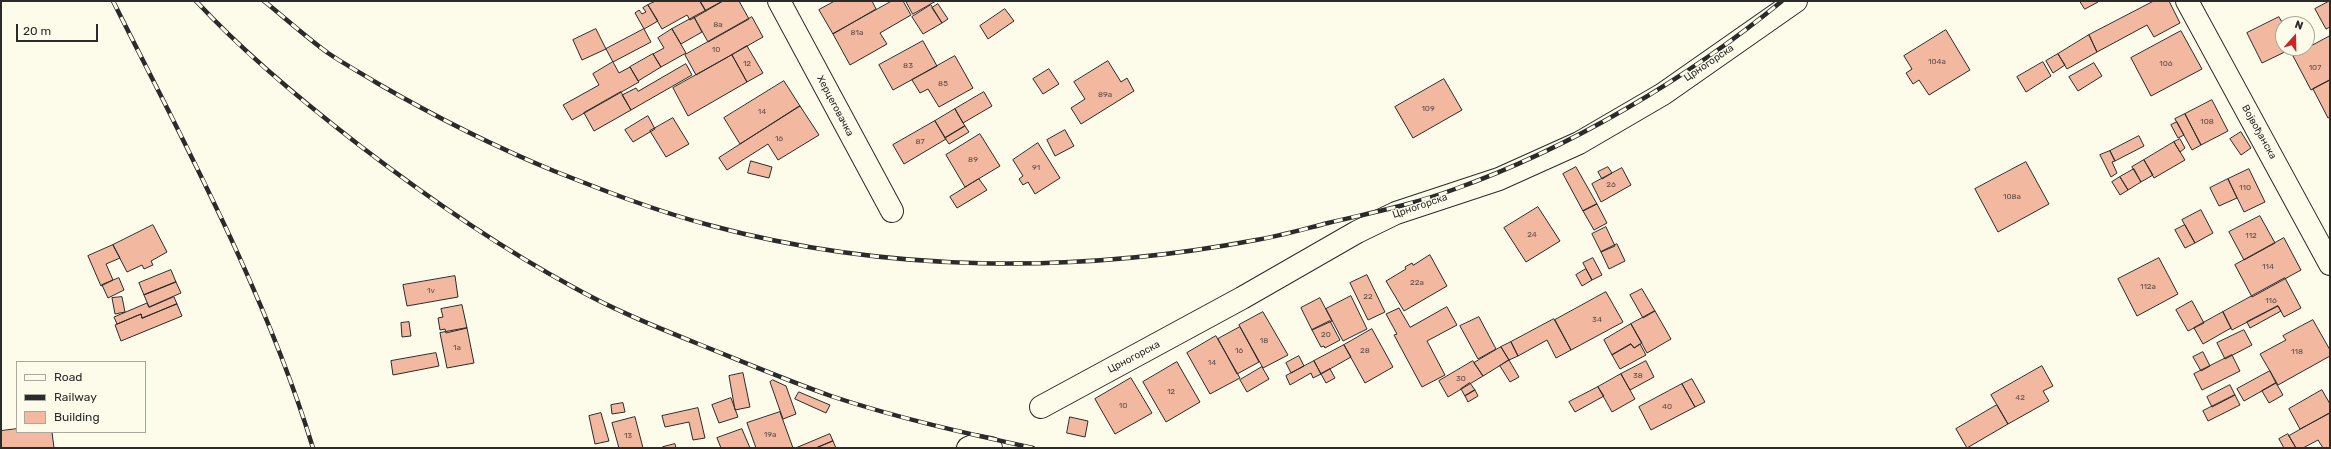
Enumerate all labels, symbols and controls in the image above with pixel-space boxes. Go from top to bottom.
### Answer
scale bar [18,16,100,42]
north arrow [2275,16,2315,56]
text: N [2293,18,2305,33]
house number: 8a [713,20,723,30]
text: 20 m [23,24,51,38]
house number: 81a [851,28,863,38]
street label: Црногорска [1682,42,1736,84]
house number: 10 [712,45,720,55]
house number: 104a [1928,57,1946,67]
house number: 12 [743,59,751,69]
house number: 106 [2159,59,2173,69]
house number: 83 [903,61,913,71]
house number: 107 [2309,63,2321,73]
street label: Херцеговачка [814,74,856,138]
house number: 85 [938,79,948,89]
house number: 89a [1098,90,1112,100]
street label: Војвођанска [2239,103,2279,161]
house number: 109 [1421,104,1435,114]
house number: 14 [758,107,766,117]
house number: 108 [2200,117,2214,127]
house number: 16 [775,134,783,144]
house number: 87 [915,137,925,147]
house number: 89 [968,155,978,165]
house number: 91 [1032,163,1040,173]
house number: 26 [1606,180,1616,190]
house number: 110 [2239,183,2251,193]
street label: Црногорска [1391,191,1449,221]
house number: 108a [2003,192,2021,202]
house number: 24 [1527,230,1537,240]
house number: 112 [2245,231,2257,241]
house number: 114 [2262,262,2274,272]
house number: 22a [1410,278,1424,288]
house number: 112a [2140,282,2156,292]
house number: 1v [427,286,435,296]
house number: 22 [1363,292,1373,302]
house number: 116 [2265,296,2277,306]
house number: 34 [1592,315,1602,325]
house number: 20 [1321,330,1331,340]
house number: 18 [1260,336,1268,346]
street label: Црногорска [1106,338,1162,376]
house number: 1a [453,343,461,353]
house number: 16 [1235,346,1243,356]
house number: 28 [1360,346,1370,356]
house number: 118 [2291,347,2303,357]
house number: 14 [1208,358,1216,368]
legend [16,361,146,433]
text: Road [54,370,82,384]
house number: 38 [1633,371,1643,381]
house number: 30 [1456,374,1466,384]
house number: 12 [1167,387,1175,397]
text: Railway [54,390,97,404]
house number: 42 [2015,393,2025,403]
house number: 10 [1119,401,1127,411]
house number: 40 [1662,402,1672,412]
text: Building [54,410,100,424]
house number: 19a [764,430,776,440]
house number: 13 [624,431,632,441]

